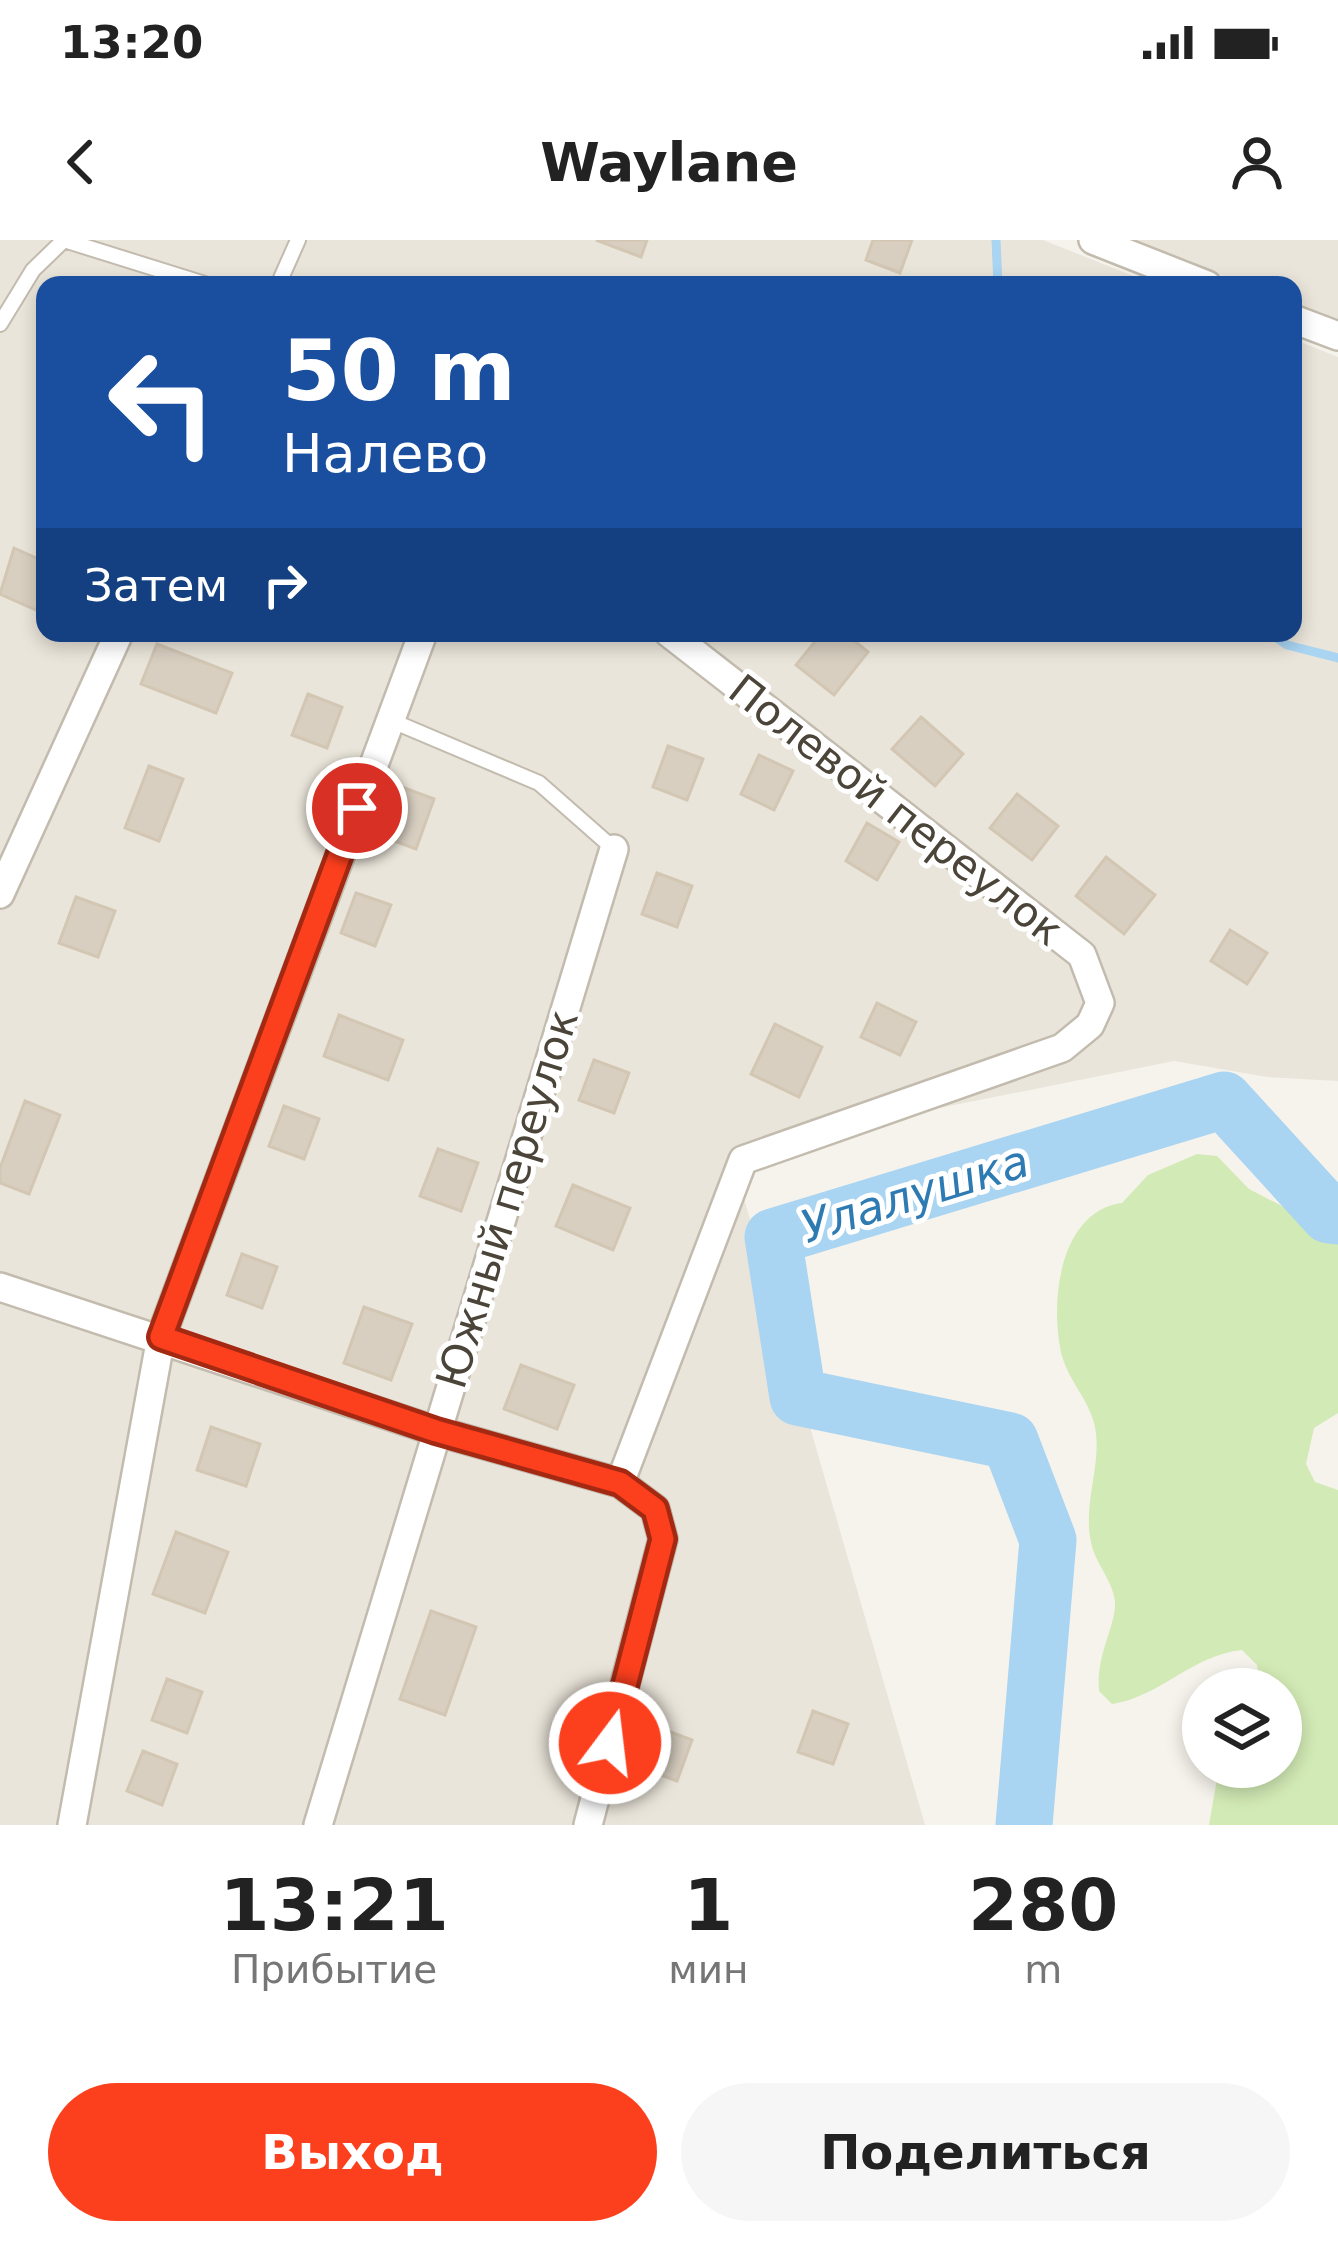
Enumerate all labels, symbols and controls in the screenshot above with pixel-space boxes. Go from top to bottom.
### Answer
text: 13:20 [60,16,203,69]
icon: back [48,129,114,195]
icon: person [1224,129,1290,195]
text: Waylane [540,131,798,194]
text: 50 m [282,322,516,420]
icon: left [84,324,240,480]
text: Налево [282,422,488,485]
icon: right [252,552,318,618]
text: Затем [84,559,228,612]
street label: Полевой переулок [720,665,1072,955]
pin [306,757,408,859]
icon: arrive [324,775,390,841]
street label: Южный переулок [426,1004,588,1394]
water label: Улалушка [795,1134,1035,1254]
map controls [1182,1668,1302,1788]
button: layers [1182,1668,1302,1788]
position arrow [547,1680,673,1806]
text: 13:21 [220,1863,449,1947]
text: 1 [683,1863,733,1947]
text: 280 [968,1863,1118,1947]
text: Прибытие [231,1947,437,1992]
text: мин [668,1947,749,1992]
text: m [1024,1947,1062,1992]
button: Выход [48,2083,657,2221]
button: Поделиться [681,2083,1290,2221]

